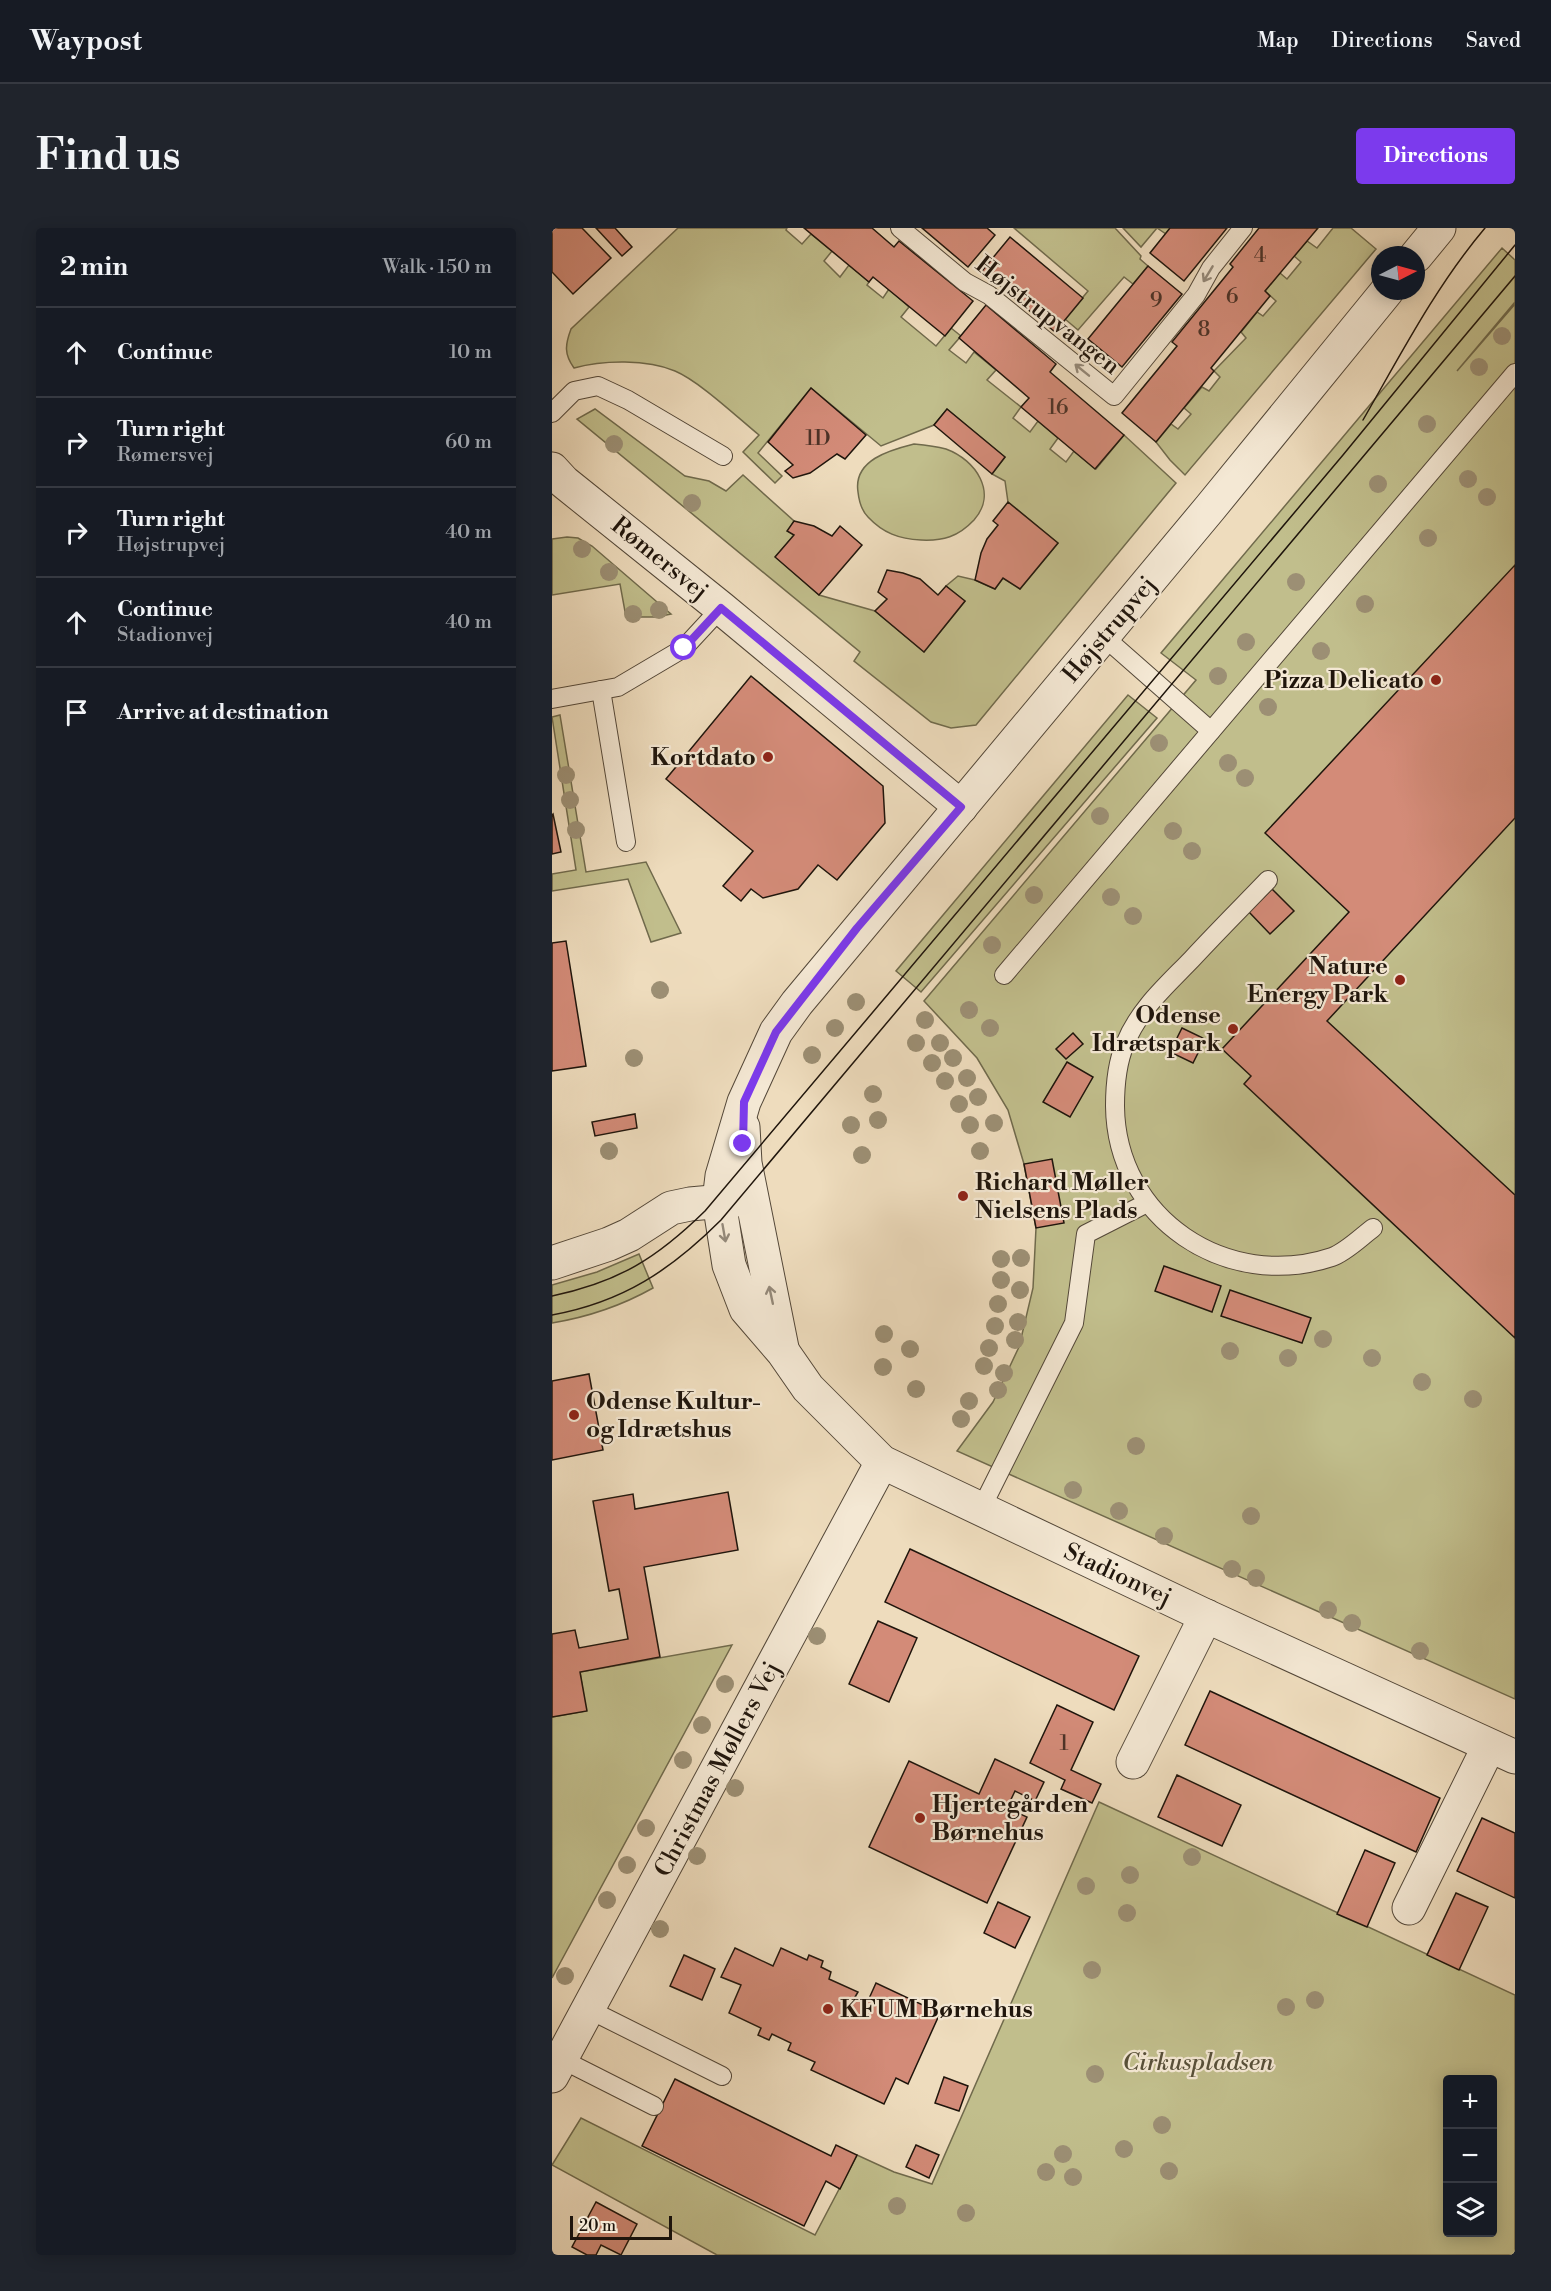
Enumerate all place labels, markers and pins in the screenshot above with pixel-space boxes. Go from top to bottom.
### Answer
place label: Pizza Delicato [1264,666,1424,696]
marker: Pizza Delicato [1429,673,1443,687]
place label: Kortdato [651,743,756,773]
marker: Kortdato [761,750,775,764]
place label: Nature Energy Park [1247,952,1389,1010]
marker: Nature Energy Park [1393,973,1407,987]
place label: Odense Idrætspark [1092,1001,1222,1059]
marker: Odense Idrætspark [1226,1022,1240,1036]
place label: Richard Møller Nielsens Plads [975,1168,1149,1226]
marker: Richard Møller Nielsens Plads [956,1189,970,1203]
place label: Odense Kultur- og Idrætshus [586,1387,761,1445]
marker: Odense Kultur- og Idrætshus [567,1408,581,1422]
place label: Hjertegården Børnehus [932,1790,1088,1848]
marker: Hjertegården Børnehus [913,1811,927,1825]
place label: KFUM Børnehus [840,1995,1033,2025]
marker: KFUM Børnehus [821,2002,835,2016]

